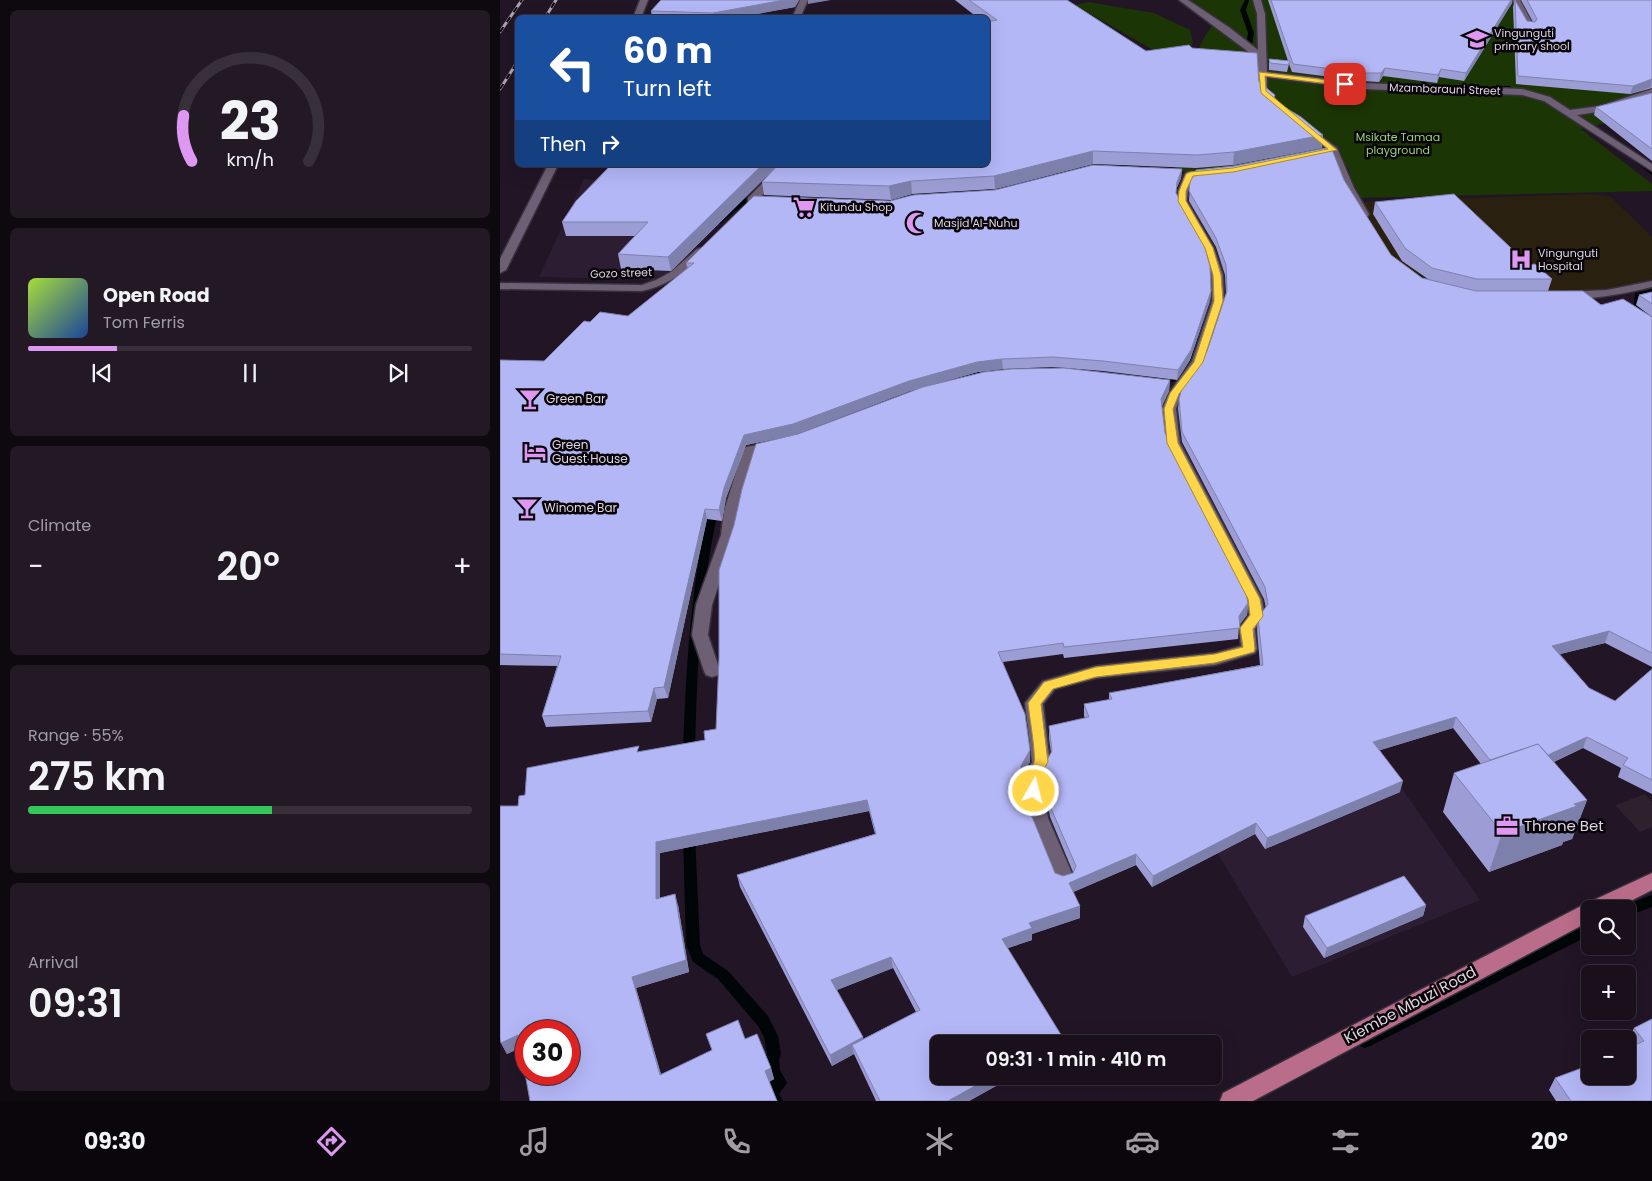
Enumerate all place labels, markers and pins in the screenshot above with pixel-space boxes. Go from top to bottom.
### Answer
place label: Vingunguti primary shool [1494,25,1570,54]
school or university icon: Vingunguti primary shool [1464,26,1490,52]
pin [1324,63,1366,105]
supermarket icon: Kitundu Shop [791,194,817,220]
place label: Kitundu Shop [820,199,893,215]
mosque icon: Masjid Al-Nuhu [904,210,930,236]
place label: Masjid Al-Nuhu [934,215,1018,231]
place label: Vingunguti Hospital [1538,245,1598,274]
hospital icon: Vingunguti Hospital [1508,246,1534,272]
bar icon: Green Bar [517,386,543,412]
place label: Green Bar [546,390,606,407]
place label: Green Guest House [552,436,628,467]
hotel icon: Green Guest House [522,439,548,465]
bar icon: Winome Bar [514,495,540,521]
place label: Winome Bar [544,499,617,516]
office icon: Throne Bet [1494,813,1520,839]
place label: Throne Bet [1524,815,1604,836]

